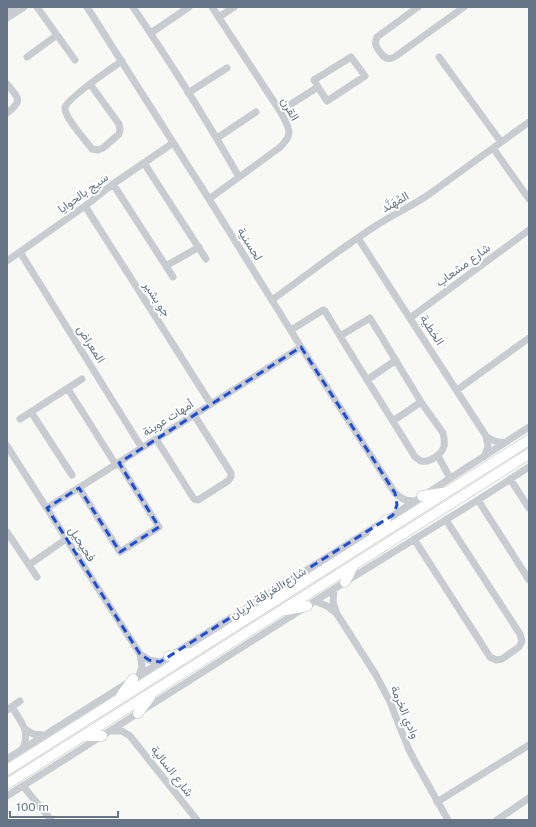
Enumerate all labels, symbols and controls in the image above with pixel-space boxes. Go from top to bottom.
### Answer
street label: القرن [277,95,302,124]
street label: سيج بالحوايا [55,170,112,218]
street label: المُهَنَّد [379,188,412,216]
street label: لحسنية [234,225,266,263]
street label: شارع مشعاب [433,241,494,291]
street label: جو بشير [139,278,174,320]
street label: الخطية [417,312,447,348]
street label: المعراض [73,323,108,366]
street label: أمهات عوينة [140,397,197,440]
street label: فحيحيل [65,524,98,565]
street label: شارع الغرافة الريان [227,564,310,624]
street label: وادي الخرمة [385,683,422,742]
street label: شارع السالية [146,743,196,800]
scale bar [10,793,118,819]
text: 100 m [16,800,49,814]

